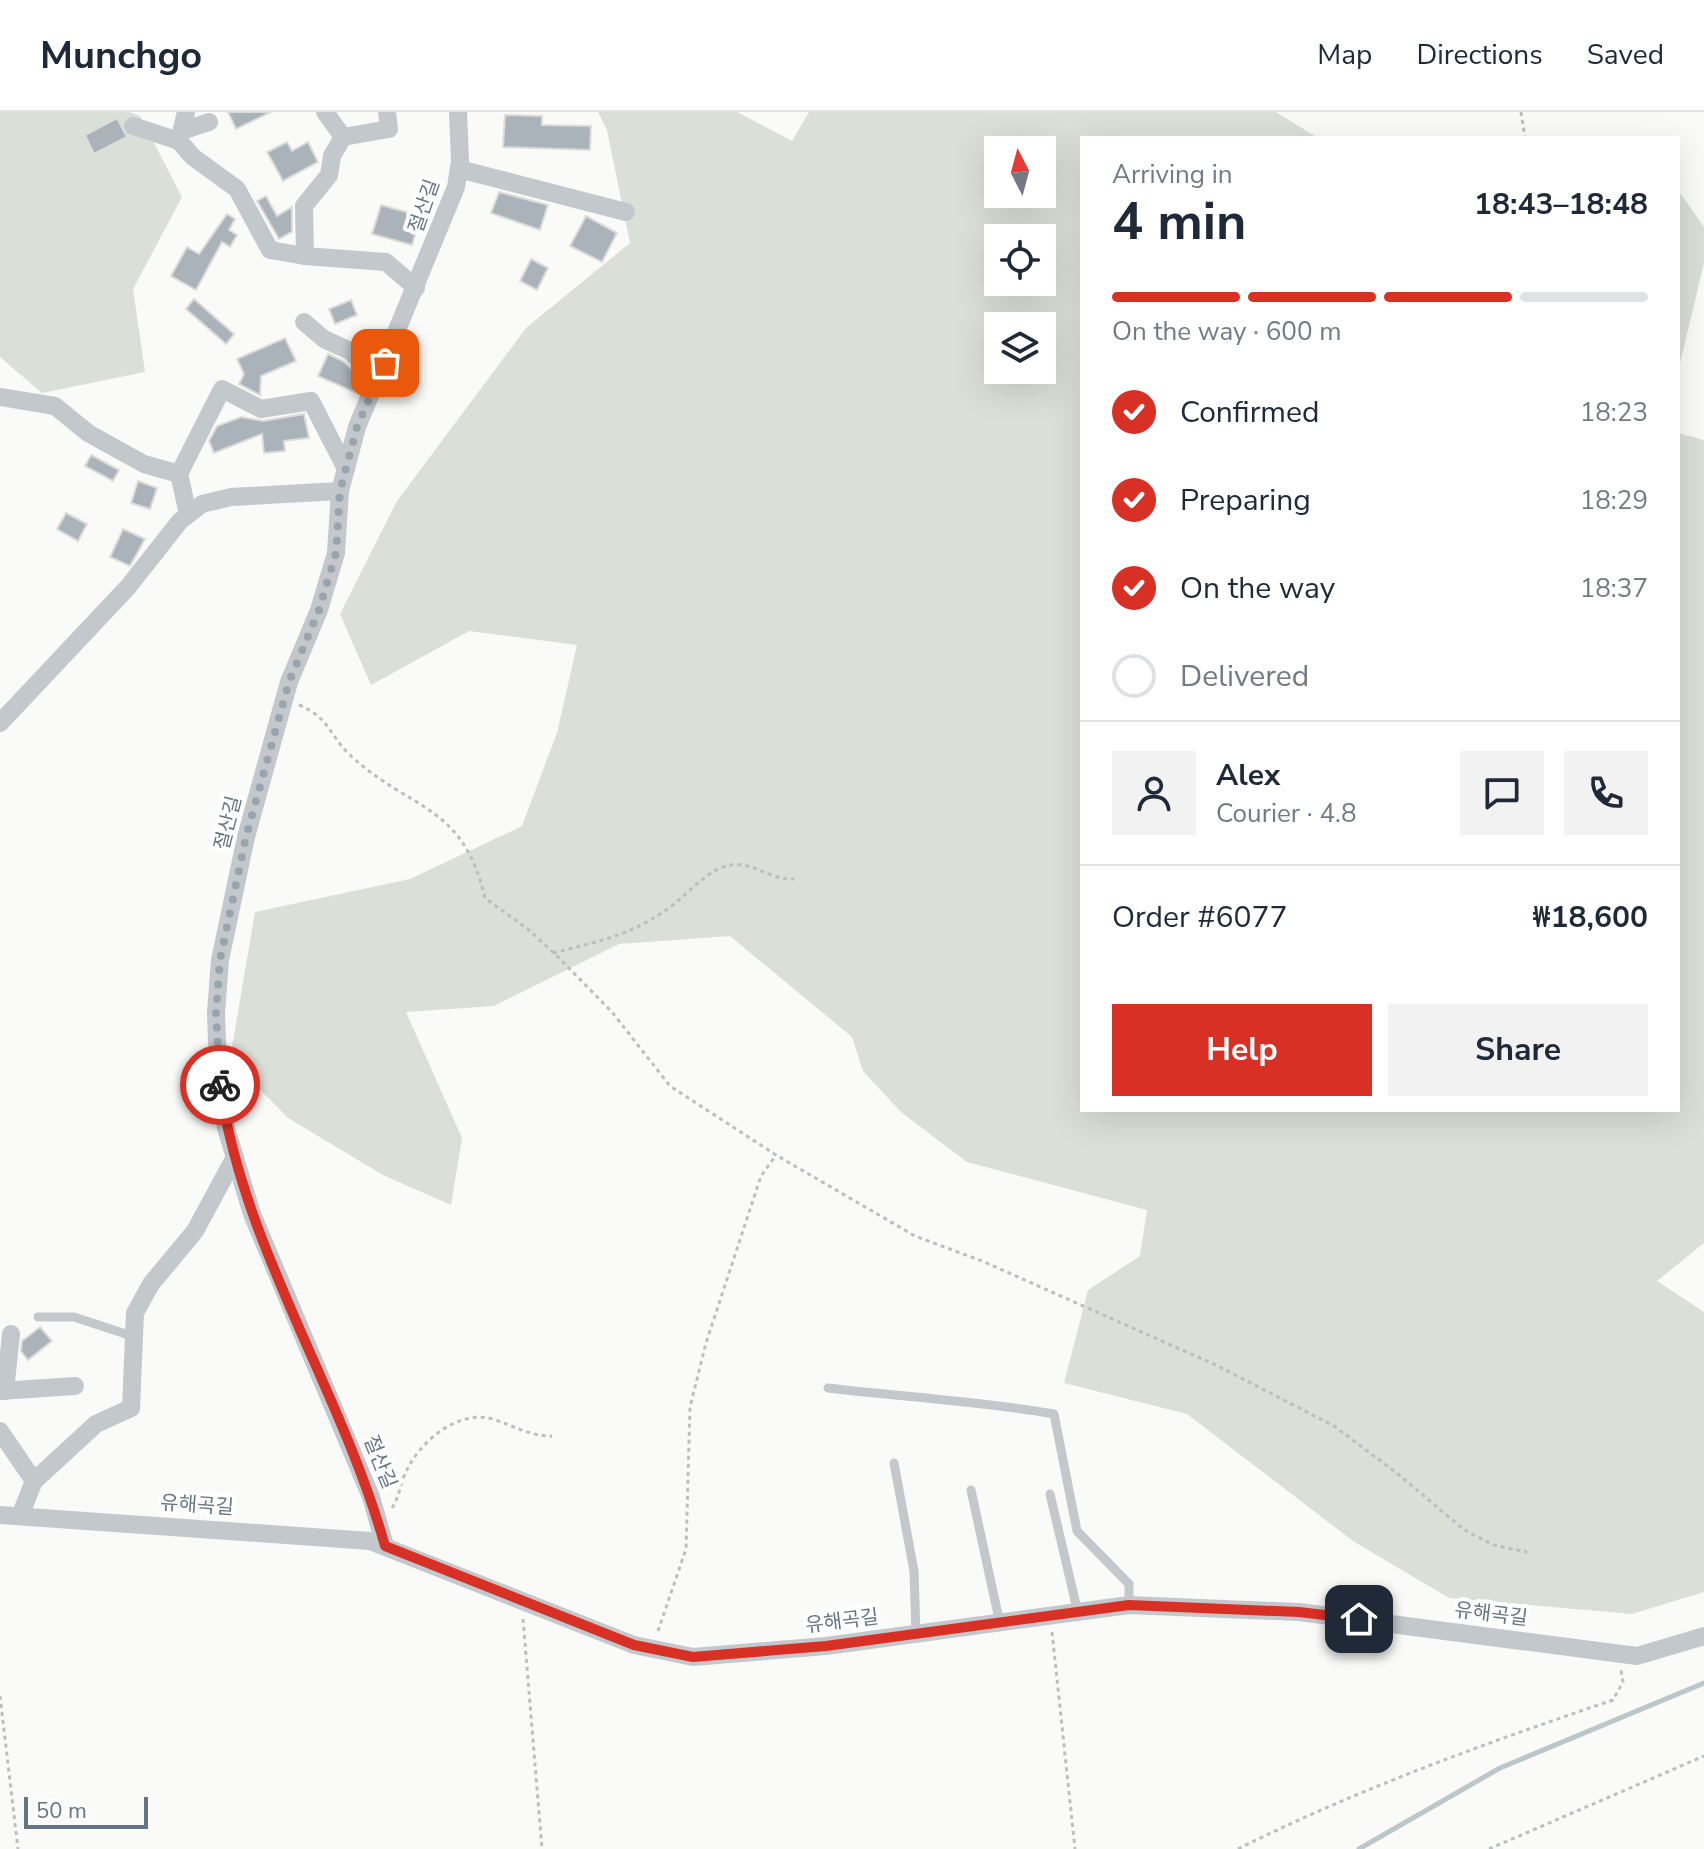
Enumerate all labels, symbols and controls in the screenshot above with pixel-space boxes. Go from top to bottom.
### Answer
text: Munchgo [40,30,202,81]
text: Map [1317,36,1372,74]
text: Directions [1416,36,1543,74]
text: Saved [1587,36,1664,74]
north arrow [984,136,1056,208]
map controls [984,136,1056,384]
text: Arriving in [1112,157,1233,192]
street label: 절산길 [402,176,446,236]
text: 18:43–18:48 [1474,184,1648,225]
text: 4 min [1112,186,1247,257]
button: locate [984,224,1056,296]
button: layers [984,312,1056,384]
text: On the way · 600 m [1112,314,1341,349]
pin [351,329,419,397]
icon: bag [363,341,407,385]
icon: check [1112,390,1156,434]
text: Confirmed [1180,392,1320,433]
text: 18:23 [1580,395,1648,430]
icon: check [1112,478,1156,522]
text: Preparing [1180,480,1311,521]
text: 18:29 [1580,483,1648,518]
icon: check [1112,566,1156,610]
text: On the way [1180,568,1335,609]
text: 18:37 [1580,571,1648,606]
text: Delivered [1180,656,1309,697]
button: person [1112,751,1196,835]
button: chat [1460,751,1544,835]
button: phone [1564,751,1648,835]
text: Alex [1216,755,1280,796]
street label: 절산길 [208,793,248,853]
text: Courier · 4.8 [1216,796,1357,831]
text: Order #6077 [1112,897,1287,938]
text: ₩18,600 [1533,897,1648,938]
button: Help [1112,1004,1372,1096]
button: Share [1388,1004,1648,1096]
courier [180,1045,260,1125]
icon: bike [198,1063,242,1107]
street label: 절산길 [357,1431,403,1493]
street label: 유해곡길 [159,1489,235,1521]
pin [1325,1585,1393,1653]
street label: 유해곡길 [1453,1596,1529,1632]
icon: home [1337,1597,1381,1641]
street label: 유해곡길 [804,1603,880,1639]
scale bar [24,1793,148,1829]
text: 50 m [36,1796,87,1826]

